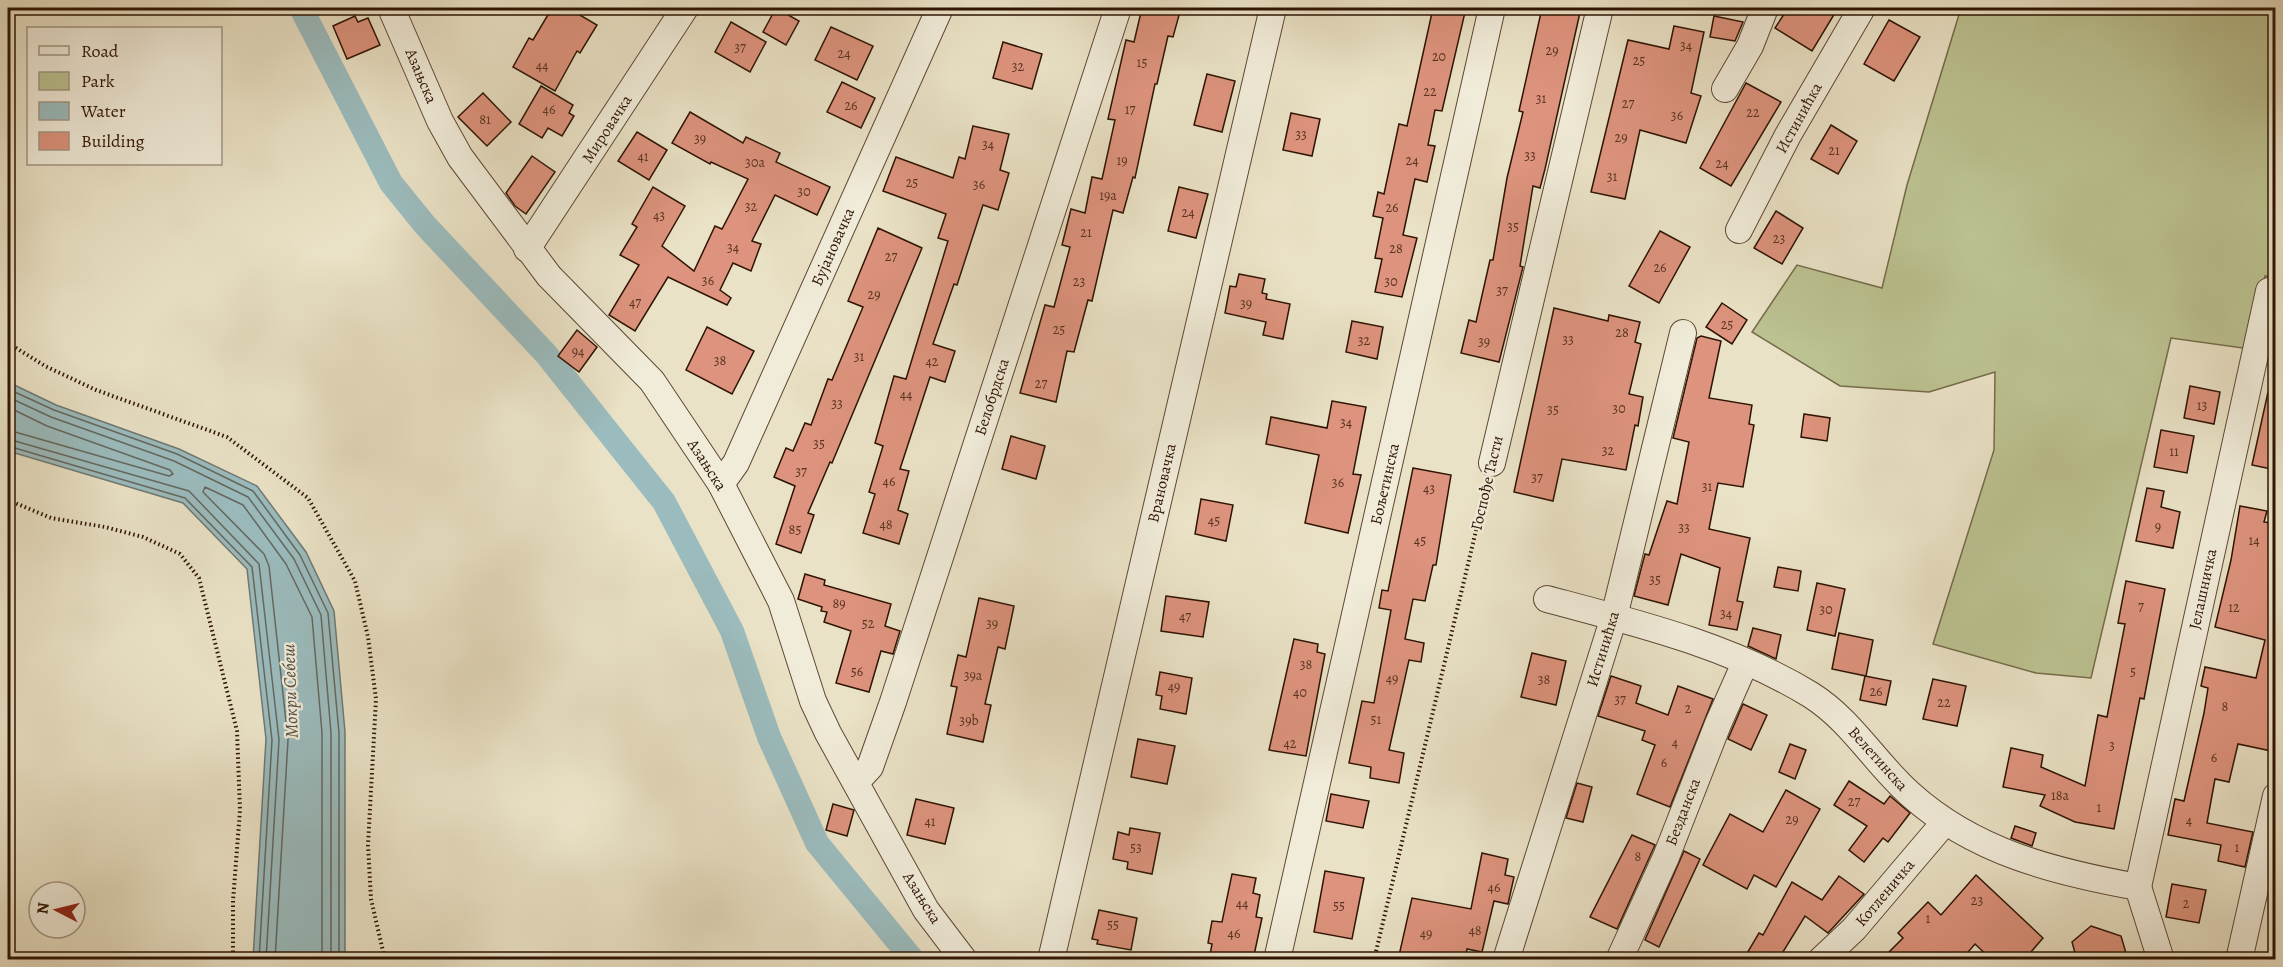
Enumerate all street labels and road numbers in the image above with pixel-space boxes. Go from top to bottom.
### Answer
street label: Азањска [399,44,443,107]
street label: Истинићка [1771,78,1828,157]
street label: Мировачка [577,90,638,167]
street label: Бујановачка [806,204,860,290]
street label: Белобрдска [969,355,1015,438]
street label: Госпође Тасти [1465,433,1509,533]
street label: Азањска [682,434,732,496]
street label: Бољетинска [1365,440,1405,527]
street label: Врановачка [1142,441,1182,525]
street label: Јелашничка [2184,546,2222,631]
street label: Истинићка [1581,608,1625,689]
street label: Велетинска [1843,722,1913,797]
street label: Безданска [1660,775,1706,849]
street label: Котленичка [1850,854,1920,931]
street label: Азањска [897,867,947,929]

